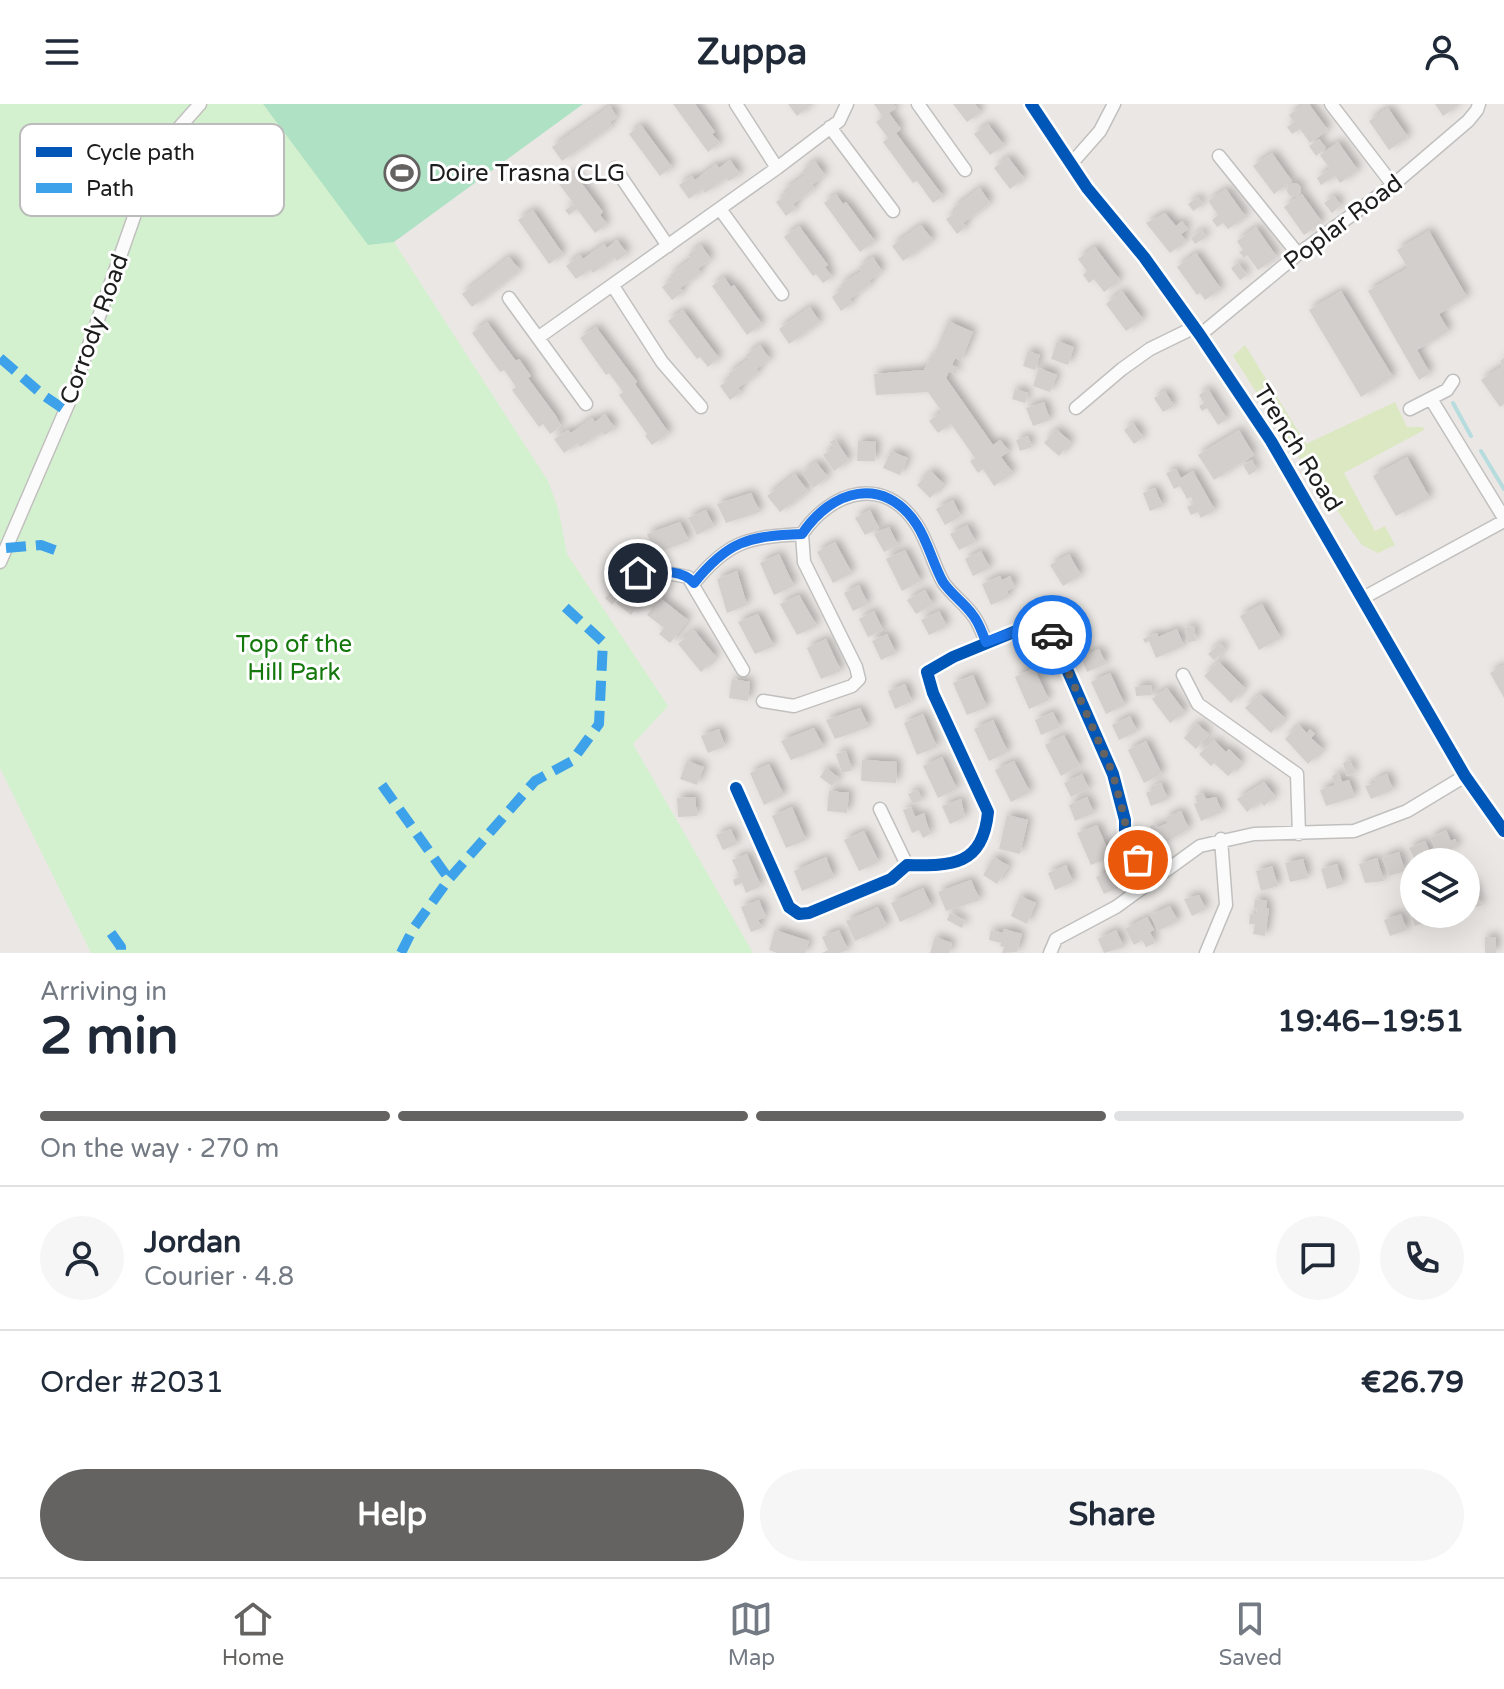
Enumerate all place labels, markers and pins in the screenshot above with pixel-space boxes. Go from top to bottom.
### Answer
sports icon: Doire Trasna CLG [383,154,421,192]
place label: Doire Trasna CLG [428,159,625,188]
pin [604,539,672,607]
pin [1104,826,1172,894]

